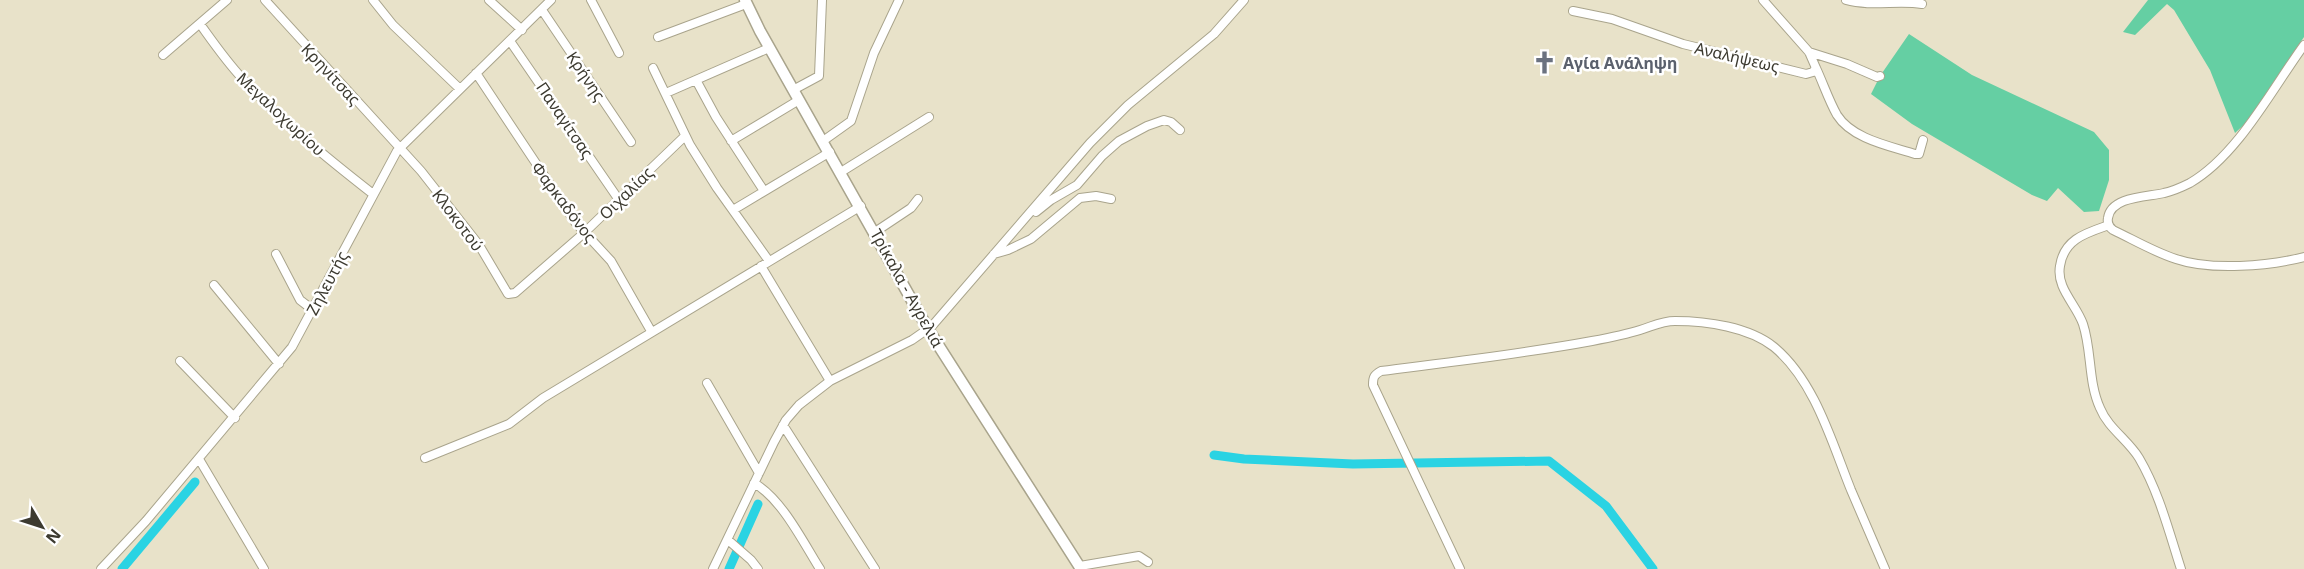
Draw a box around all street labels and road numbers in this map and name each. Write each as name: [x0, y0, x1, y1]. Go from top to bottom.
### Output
street label: Αναλήψεως: [1693, 37, 1782, 77]
street label: Κρηνίτσας: [297, 38, 365, 110]
street label: Κρήνης: [562, 47, 611, 105]
street label: Μεγαλοχωρίου: [232, 67, 330, 161]
street label: Παναγίτσας: [531, 78, 599, 163]
street label: Φαρκαδόνος: [526, 157, 602, 247]
street label: Οιχαλίας: [594, 162, 658, 224]
street label: Κλοκοτού: [427, 184, 489, 256]
street label: Τρίκαλα - Αγρελιά: [865, 225, 949, 351]
street label: Ζηλευτής: [301, 247, 353, 319]

